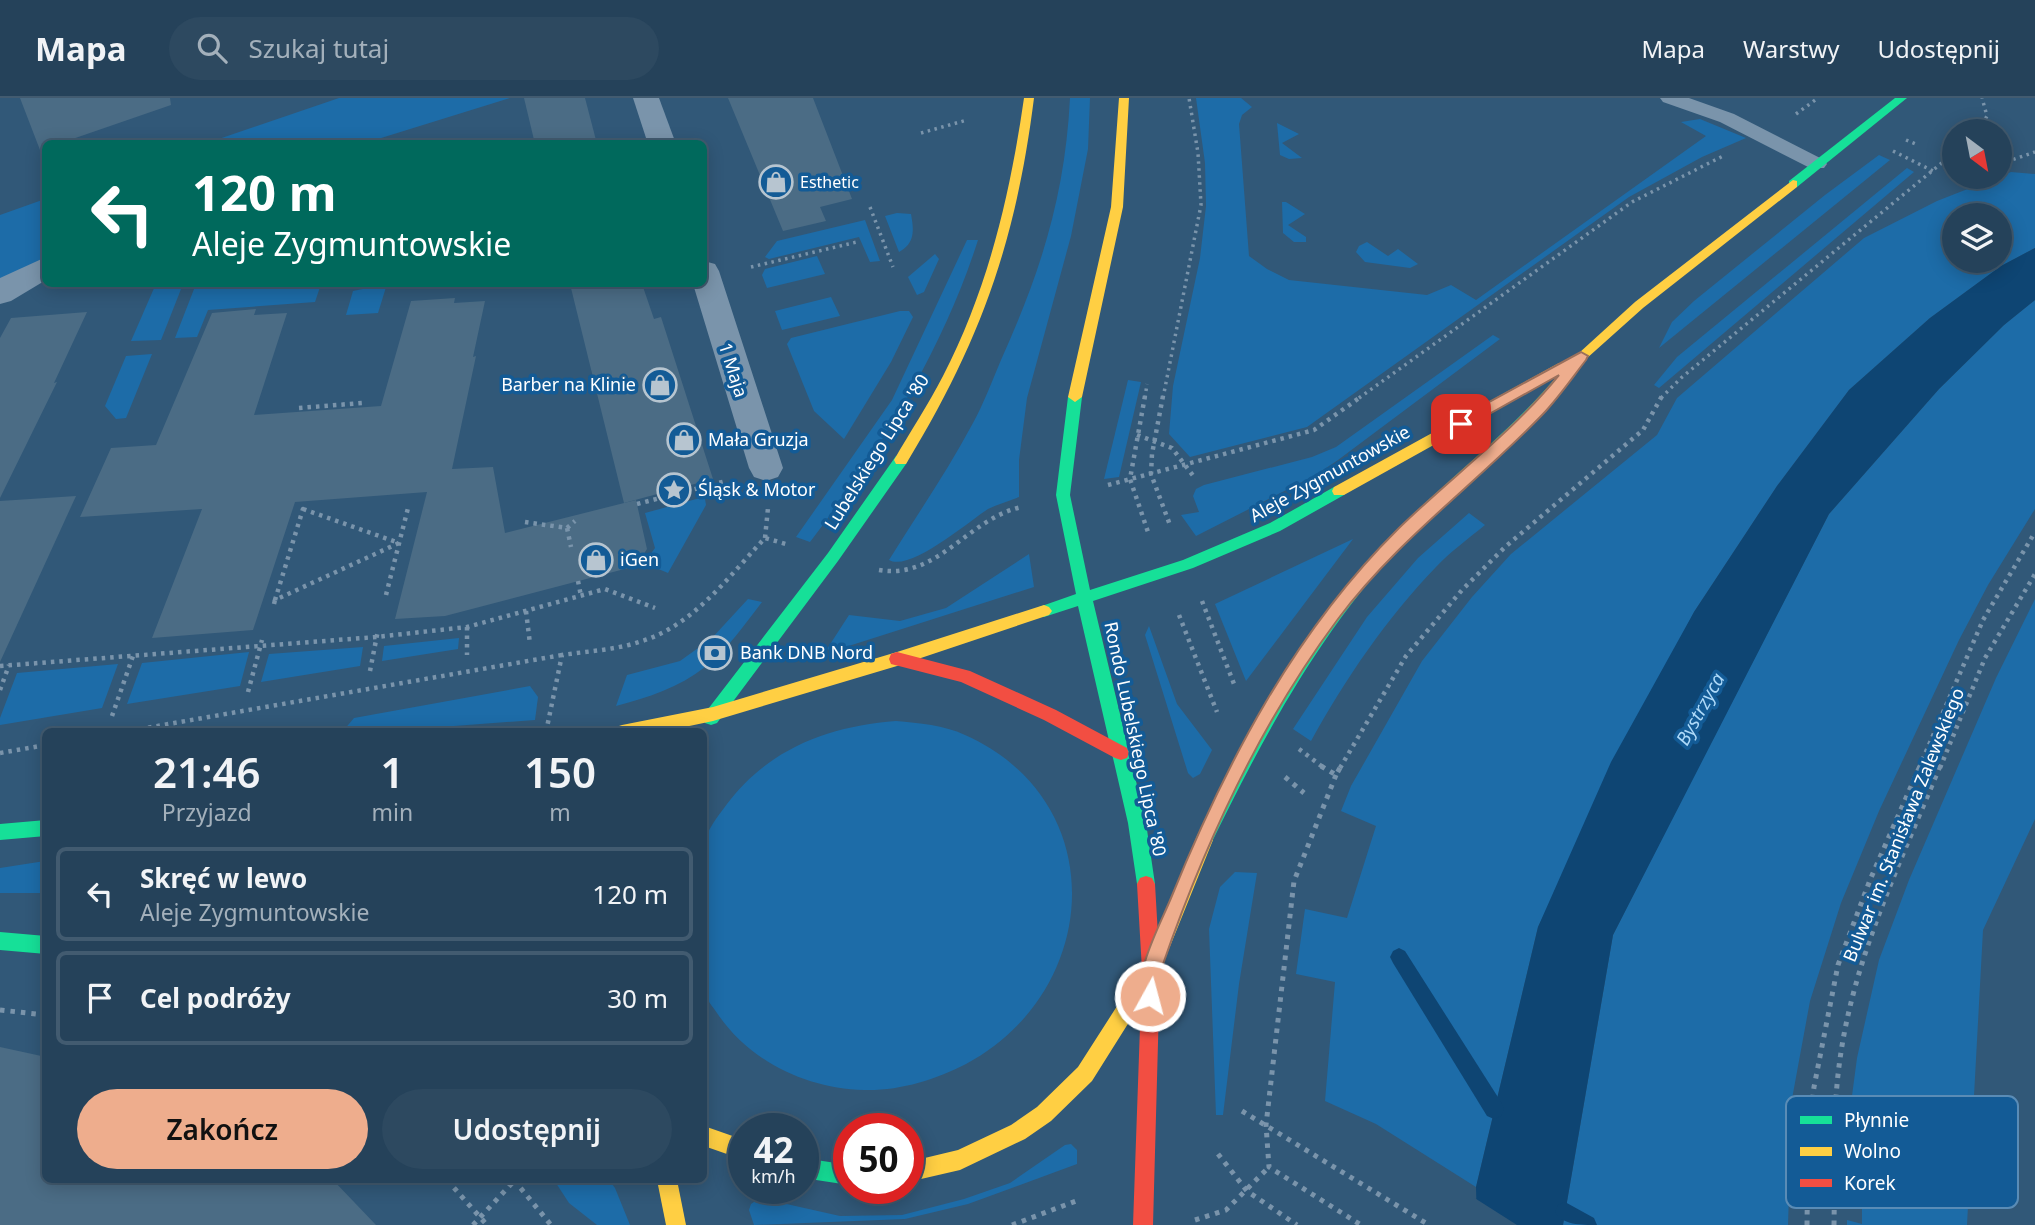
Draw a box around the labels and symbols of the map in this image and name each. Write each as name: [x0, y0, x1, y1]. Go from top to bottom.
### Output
north arrow: [1942, 119, 2012, 189]
shop icon: Esthetic: [757, 163, 795, 201]
place label: Esthetic: [800, 171, 859, 193]
street label: 1 Maja: [714, 339, 754, 400]
shop icon: Barber na Klinie: [641, 366, 679, 404]
street label: Lubelskiego Lipca '80: [818, 369, 934, 534]
place label: Barber na Klinie: [501, 372, 636, 396]
pin: [1431, 394, 1491, 454]
street label: Aleje Zygmuntowskie: [1245, 419, 1414, 527]
shop icon: Mała Gruzja: [665, 421, 703, 459]
place label: Mała Gruzja: [708, 427, 809, 451]
place icon: Śląsk & Motor: [655, 471, 693, 509]
place label: Śląsk & Motor: [698, 477, 816, 501]
shop icon: iGen: [577, 541, 615, 579]
place label: iGen: [620, 547, 659, 571]
street label: Rondo Lubelskiego Lipca '80: [1099, 619, 1173, 858]
bank icon: Bank DNB Nord: [696, 634, 734, 672]
place label: Bank DNB Nord: [740, 640, 873, 664]
water label: Bystrzyca: [1669, 668, 1731, 750]
street label: Bulwar im. Stanisława Zalewskiego: [1837, 684, 1969, 965]
position arrow: [1113, 959, 1187, 1033]
legend: [1786, 1096, 2018, 1208]
text: Płynnie: [1844, 1107, 1909, 1133]
speed limit sign: 50: [833, 1113, 924, 1204]
text: Wolno: [1844, 1138, 1901, 1164]
text: Korek: [1844, 1170, 1896, 1196]

